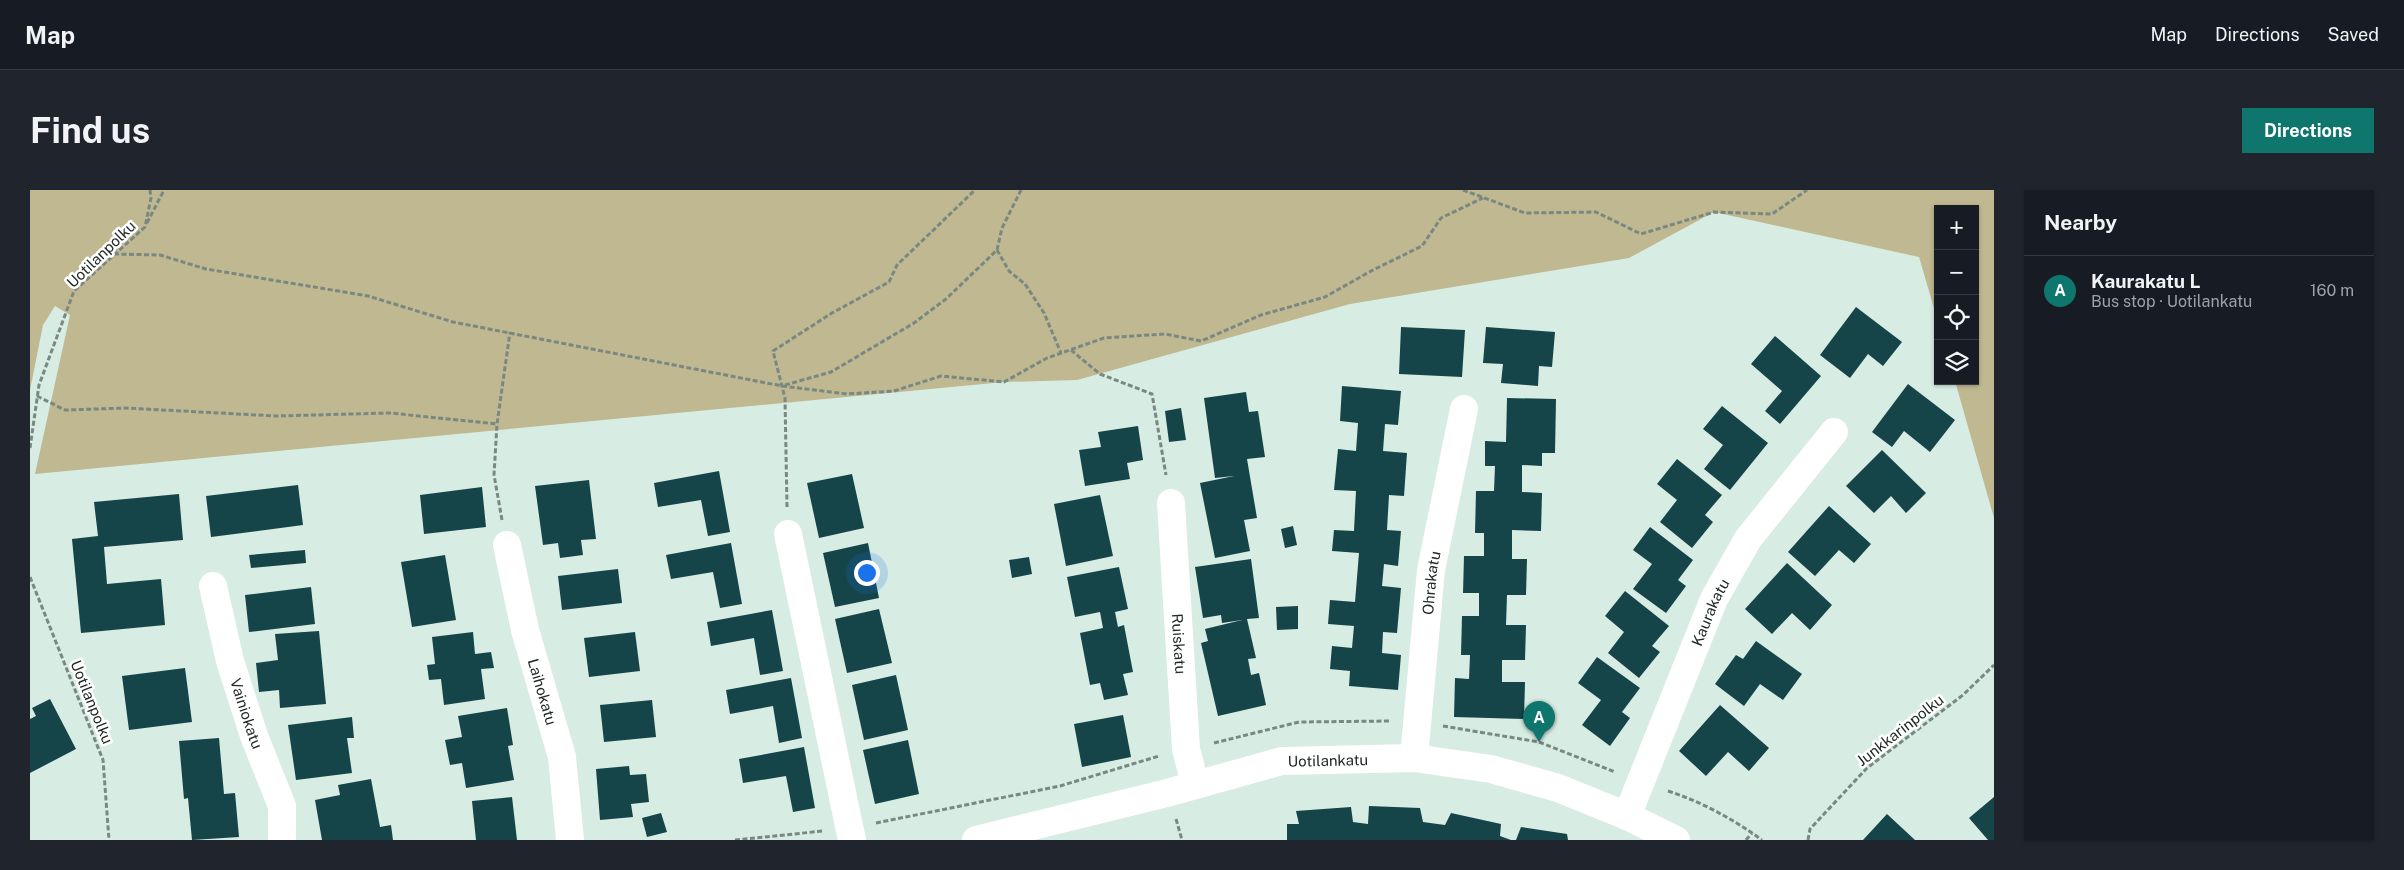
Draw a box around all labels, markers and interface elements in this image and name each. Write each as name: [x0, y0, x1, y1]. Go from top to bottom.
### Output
text: Map: [25, 21, 75, 49]
text: Map: [2150, 24, 2187, 45]
text: Directions: [2215, 24, 2300, 45]
text: Saved: [2328, 24, 2379, 45]
button: Directions: [2242, 108, 2374, 153]
text: Find us: [30, 110, 150, 151]
map controls: [1934, 205, 1979, 385]
button: +: [1934, 205, 1979, 250]
text: Nearby: [2044, 210, 2117, 235]
street label: Uotilanpolku: [63, 217, 139, 291]
button: −: [1934, 250, 1979, 295]
text: Kaurakatu L: [2091, 270, 2200, 292]
text: A: [2054, 281, 2066, 300]
text: 160 m: [2310, 281, 2354, 300]
text: Bus stop · Uotilankatu: [2091, 292, 2252, 311]
button: locate: [1934, 295, 1979, 340]
button: layers: [1934, 340, 1979, 385]
street label: Ohrakatu: [1418, 549, 1443, 615]
your location: [854, 560, 880, 586]
street label: Kaurakatu: [1688, 576, 1732, 648]
street label: Ruiskatu: [1169, 613, 1190, 675]
street label: Laihokatu: [525, 656, 561, 727]
street label: Uotilanpolku: [68, 658, 116, 746]
street label: Vainiokatu: [228, 676, 267, 751]
street label: Junkkarinpolku: [1853, 691, 1947, 769]
pin: A: [1523, 701, 1555, 742]
street label: Uotilankatu: [1288, 751, 1368, 769]

